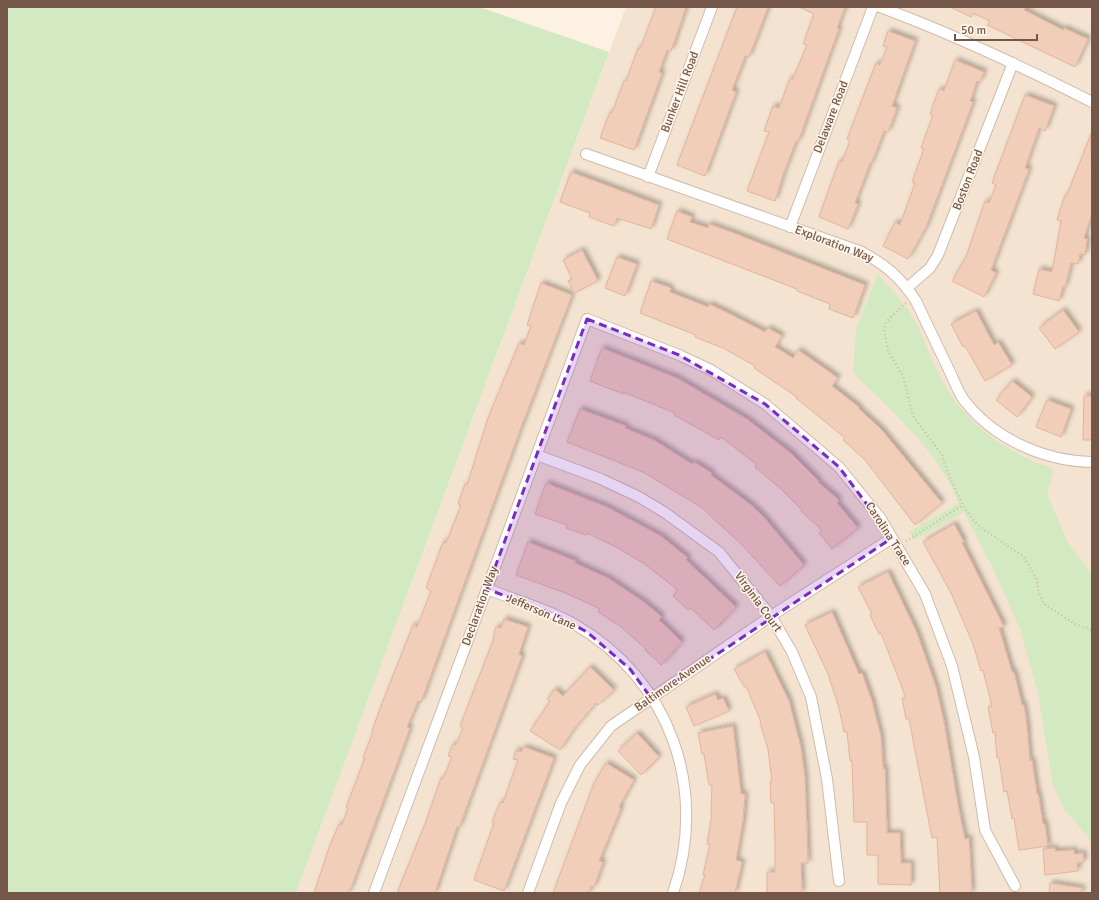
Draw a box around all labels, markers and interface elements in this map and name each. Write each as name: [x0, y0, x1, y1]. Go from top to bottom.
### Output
scale bar: [955, 16, 1037, 42]
text: 50 m: [961, 23, 986, 38]
street label: Bunker Hill Road: [658, 49, 702, 135]
street label: Delaware Road: [810, 79, 852, 155]
street label: Boston Road: [950, 147, 986, 213]
street label: Exploration Way: [793, 222, 876, 266]
street label: Carolina Trace: [862, 499, 914, 569]
street label: Declaration Way: [459, 564, 501, 648]
street label: Virginia Court: [731, 569, 785, 635]
street label: Jefferson Lane: [504, 590, 578, 634]
street label: Baltimore Avenue: [632, 651, 714, 715]

